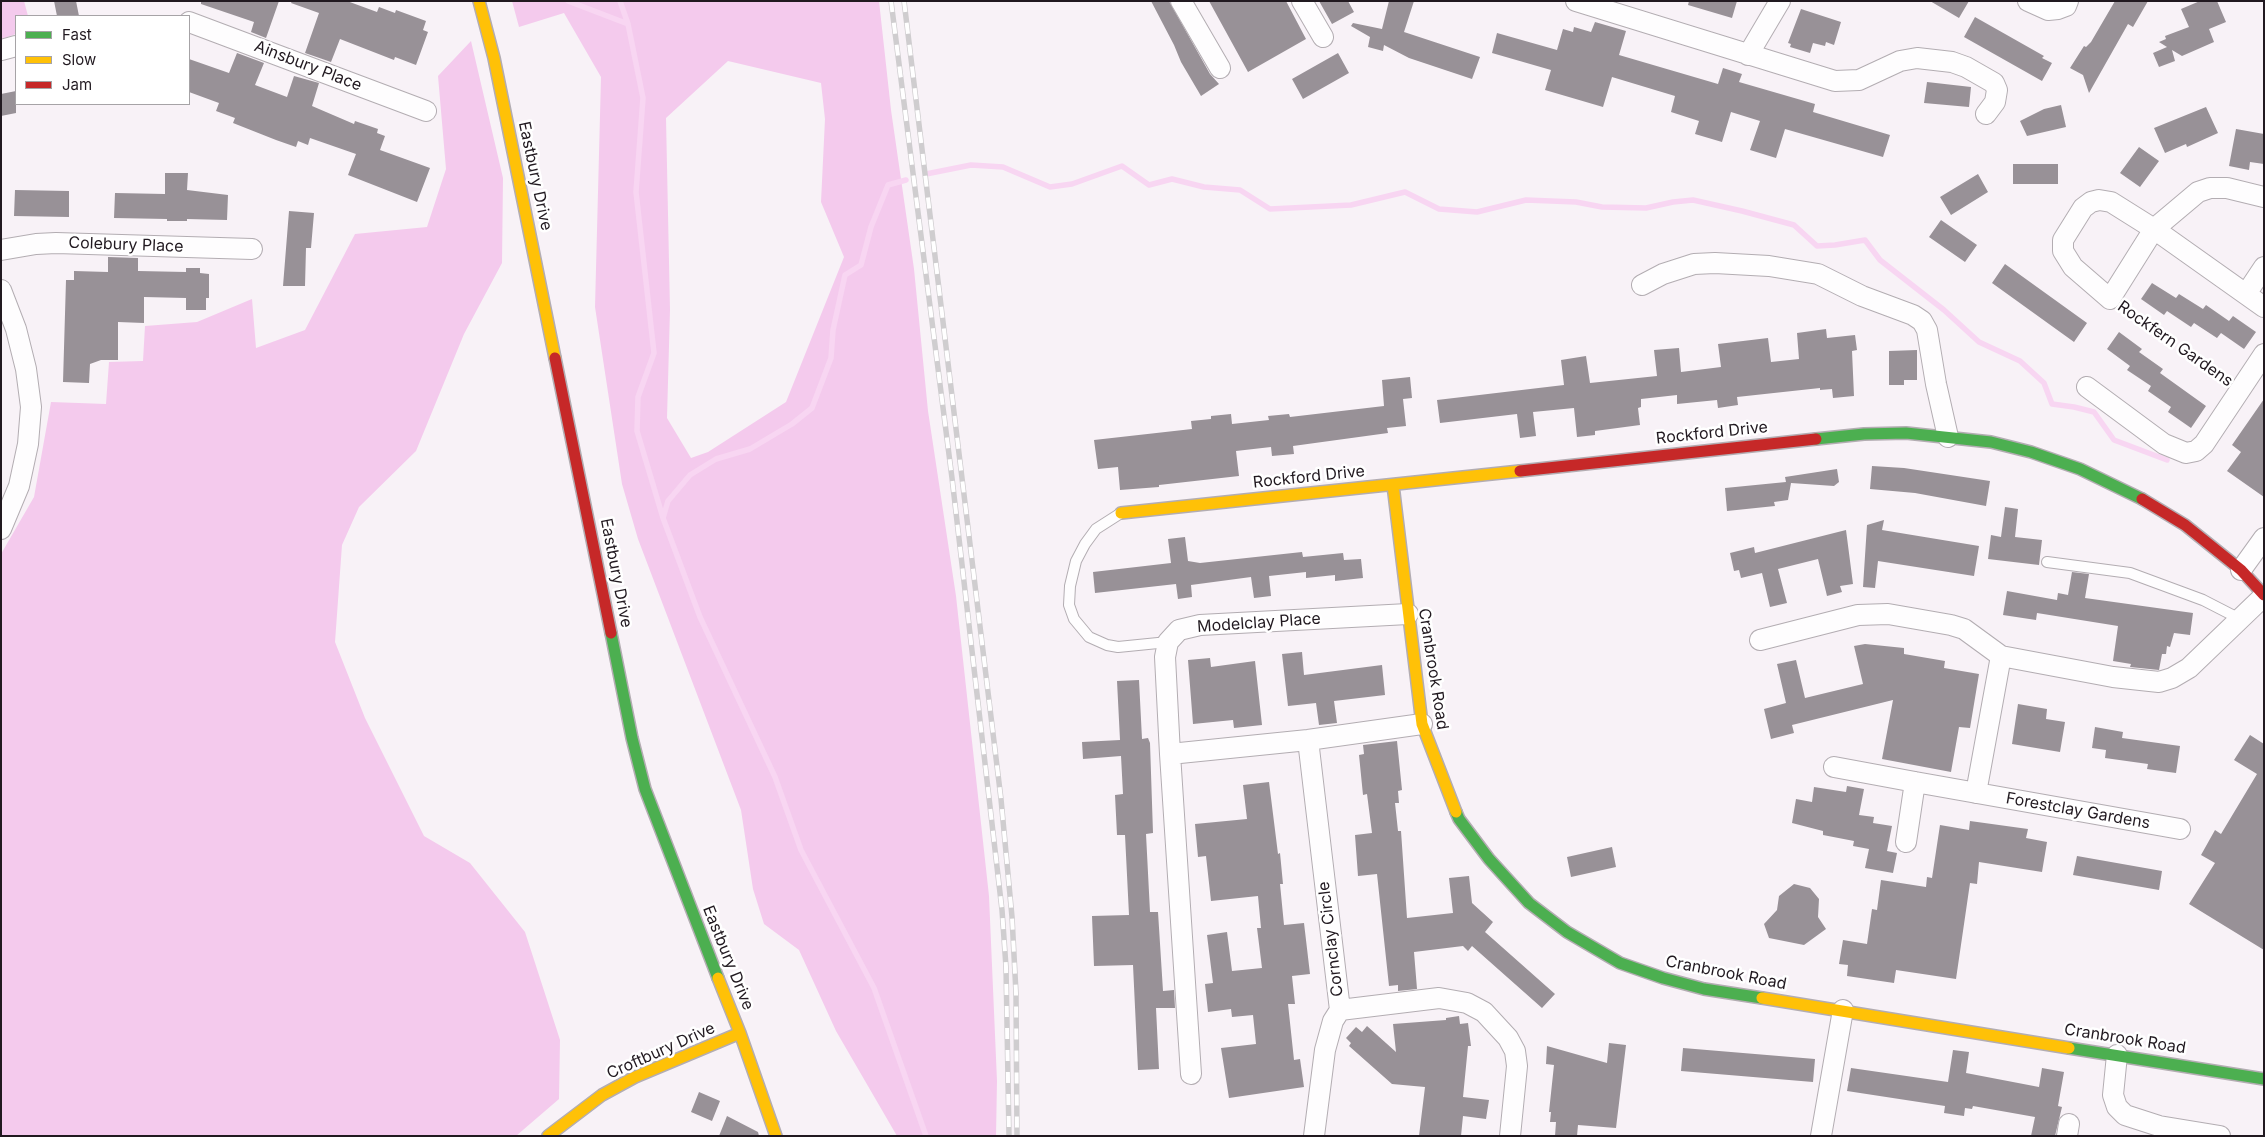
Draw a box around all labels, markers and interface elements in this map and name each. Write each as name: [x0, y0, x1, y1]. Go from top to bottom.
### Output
legend: [15, 15, 190, 105]
text: Fast: [62, 25, 92, 44]
street label: Ainsbury Place: [252, 37, 364, 95]
text: Slow: [62, 50, 96, 69]
text: Jam: [62, 75, 92, 94]
street label: Eastbury Drive: [514, 120, 556, 232]
street label: Colebury Place: [68, 233, 184, 257]
street label: Rockfern Gardens: [2114, 297, 2236, 391]
street label: Rockford Drive: [1655, 418, 1769, 448]
street label: Rockford Drive: [1252, 462, 1366, 492]
street label: Eastbury Drive: [596, 517, 636, 629]
street label: Cranbrook Road: [1414, 607, 1452, 731]
street label: Modelclay Place: [1197, 609, 1321, 637]
street label: Forestclay Gardens: [2004, 789, 2152, 833]
street label: Cornclay Circle: [1314, 880, 1348, 998]
street label: Eastbury Drive: [698, 903, 758, 1013]
street label: Cranbrook Road: [1664, 952, 1788, 994]
street label: Croftbury Drive: [604, 1019, 718, 1083]
street label: Cranbrook Road: [2063, 1020, 2187, 1058]

